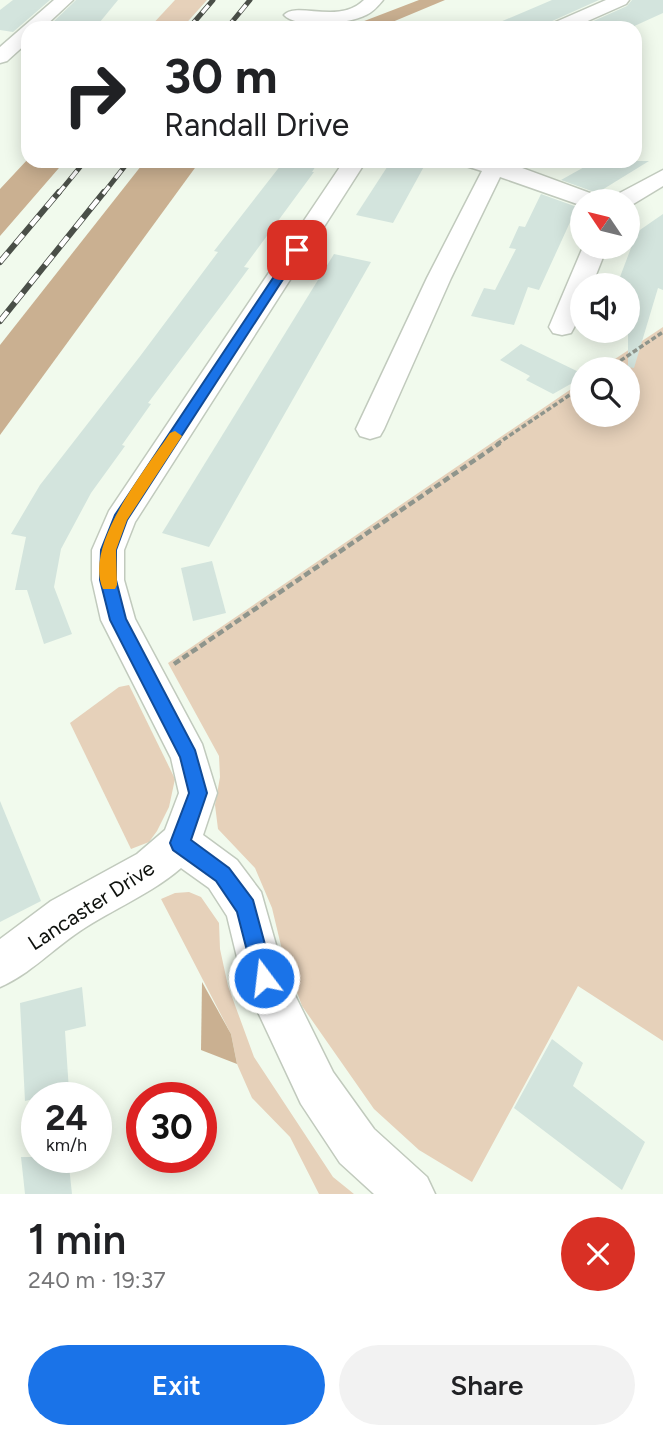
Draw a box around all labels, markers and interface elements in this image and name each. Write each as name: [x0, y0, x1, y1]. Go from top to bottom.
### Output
text: 30 m: [164, 46, 277, 105]
icon: right: [49, 49, 140, 140]
text: Randall Drive: [164, 106, 349, 144]
north arrow: [570, 189, 640, 259]
map controls: [570, 189, 640, 427]
pin: [267, 220, 327, 280]
icon: arrive: [278, 231, 316, 269]
button: sound: [570, 273, 640, 343]
button: search: [570, 357, 640, 427]
street label: Lancaster Drive: [23, 855, 159, 955]
position arrow: [227, 941, 301, 1015]
speed limit sign: 30: [126, 1082, 217, 1173]
text: 24: [45, 1097, 88, 1139]
text: km/h: [46, 1134, 87, 1156]
text: 1 min: [28, 1214, 126, 1265]
button: close: [561, 1217, 635, 1291]
text: 240 m · 19:37: [28, 1266, 166, 1294]
button: Exit: [28, 1345, 325, 1425]
button: Share: [339, 1345, 635, 1425]

